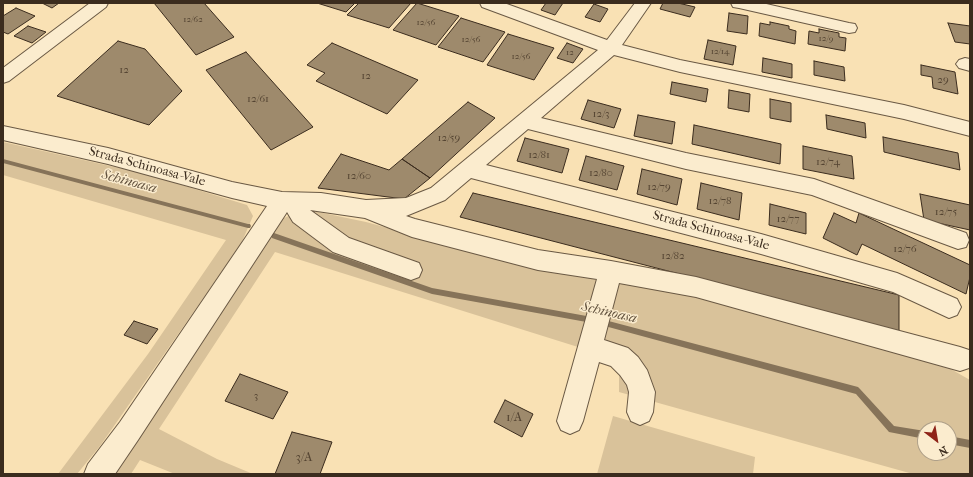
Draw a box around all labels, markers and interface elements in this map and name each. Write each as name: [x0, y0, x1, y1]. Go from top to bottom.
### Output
house number: 12/62: [183, 15, 203, 25]
house number: 12/56: [417, 18, 435, 28]
house number: 12/9: [819, 34, 833, 44]
house number: 12/56: [462, 35, 480, 45]
house number: 12/14: [711, 47, 729, 57]
house number: 12: [566, 48, 574, 58]
house number: 12/56: [512, 52, 530, 62]
house number: 12: [119, 63, 129, 77]
house number: 12: [361, 69, 371, 83]
house number: 29: [937, 73, 949, 87]
house number: 12/61: [247, 92, 269, 106]
house number: 12/3: [593, 107, 609, 121]
house number: 12/59: [438, 131, 460, 145]
street label: Strada Schinoasa-Vale: [87, 144, 207, 190]
house number: 12/81: [528, 148, 550, 162]
house number: 12/74: [816, 155, 840, 169]
house number: 12/80: [589, 166, 613, 180]
water label: Schinoasa: [100, 167, 158, 197]
house number: 12/60: [347, 169, 371, 183]
house number: 12/79: [647, 180, 671, 194]
house number: 12/78: [708, 194, 732, 208]
house number: 12/75: [935, 205, 957, 219]
street label: Strada Schinoasa-Vale: [651, 208, 771, 254]
house number: 12/77: [777, 212, 799, 226]
house number: 12/76: [893, 242, 917, 256]
house number: 12/82: [661, 249, 685, 263]
water label: Schinoasa: [580, 298, 638, 328]
house number: 3: [254, 389, 258, 403]
house number: 1/A: [506, 410, 522, 426]
north arrow: [917, 421, 957, 461]
text: N: [936, 443, 950, 459]
house number: 3/A: [296, 450, 312, 466]

